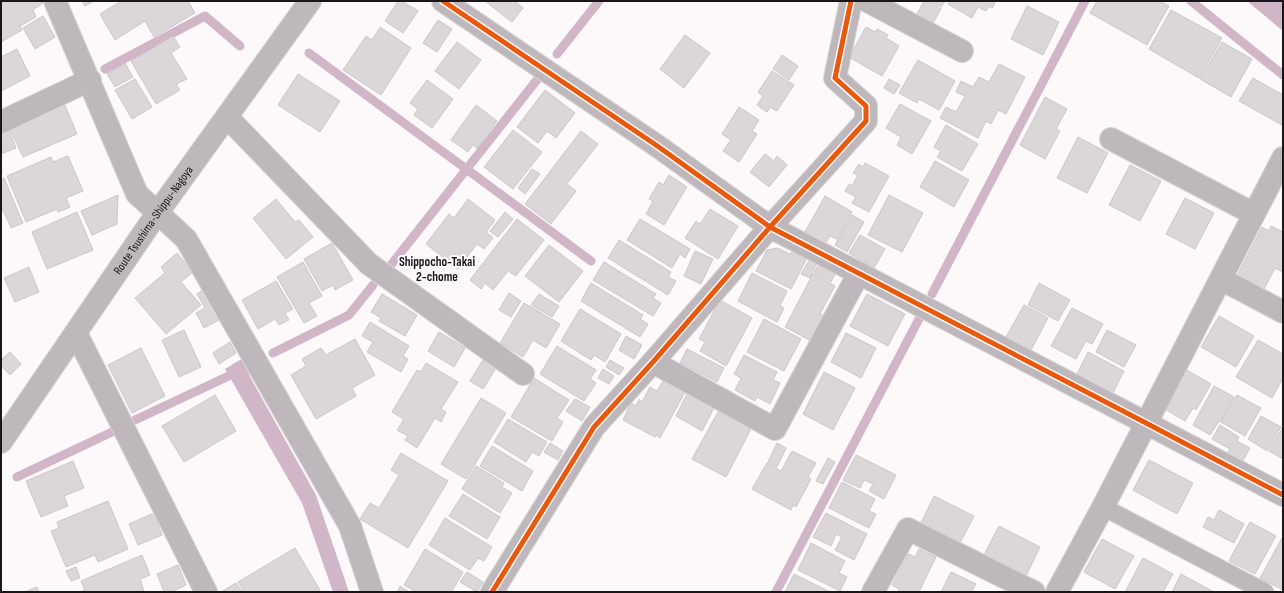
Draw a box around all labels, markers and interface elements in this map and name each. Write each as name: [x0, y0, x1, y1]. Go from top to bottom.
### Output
street label: Route Tsushima-Shippu-Nagoya: [110, 163, 196, 277]
district label: Shippocho-Takai 2-chome: [399, 254, 475, 285]

